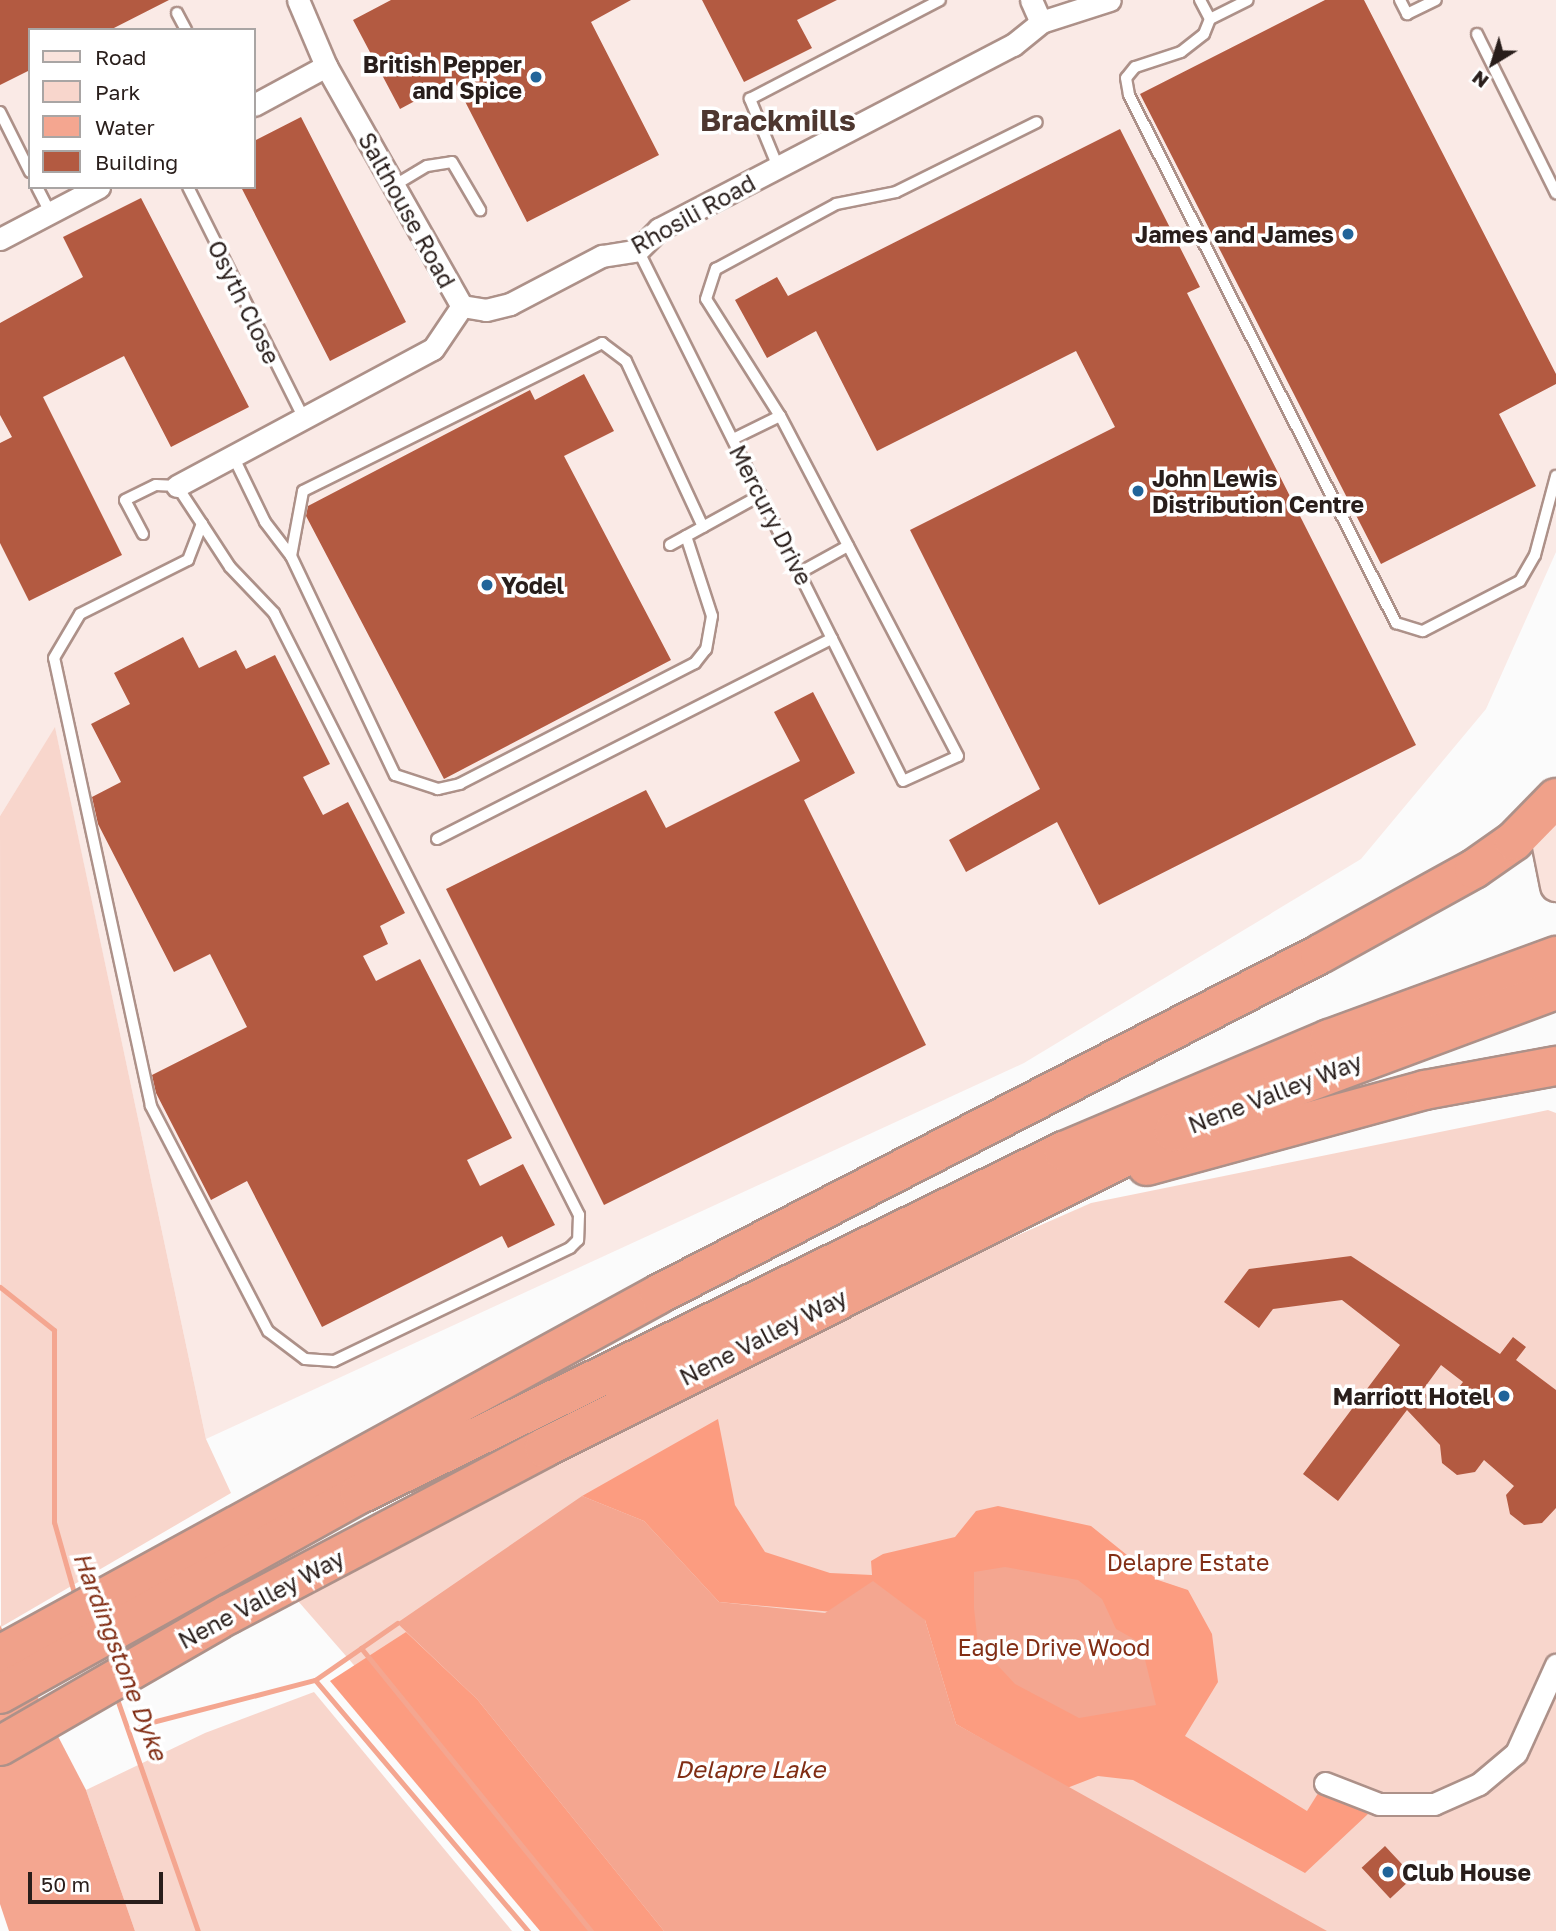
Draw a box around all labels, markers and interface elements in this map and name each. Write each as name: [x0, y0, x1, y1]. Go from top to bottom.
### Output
legend: [28, 28, 256, 189]
north arrow: [1458, 28, 1528, 98]
text: Road: [95, 44, 146, 70]
place label: British Pepper and Spice: [363, 50, 522, 104]
text: N: [1467, 66, 1493, 93]
marker: British Pepper and Spice: [528, 69, 544, 85]
text: Park: [95, 79, 140, 105]
district label: Brackmills: [700, 102, 856, 138]
text: Water: [95, 114, 155, 140]
street label: Salthouse Road: [353, 128, 461, 292]
text: Building: [95, 149, 178, 175]
street label: Rhosili Road: [626, 169, 760, 259]
place label: James and James: [1135, 220, 1334, 248]
marker: James and James: [1340, 226, 1356, 242]
street label: Osyth Close: [202, 236, 286, 368]
street label: Mercury Drive: [724, 440, 818, 590]
place label: John Lewis Distribution Centre: [1152, 464, 1364, 518]
marker: John Lewis Distribution Centre: [1130, 483, 1146, 499]
place label: Yodel: [501, 571, 564, 599]
marker: Yodel: [479, 577, 495, 593]
street label: Nene Valley Way: [1184, 1047, 1366, 1139]
street label: Nene Valley Way: [675, 1283, 851, 1391]
place label: Marriott Hotel: [1333, 1382, 1490, 1410]
marker: Marriott Hotel: [1496, 1388, 1512, 1404]
street label: Nene Valley Way: [173, 1544, 349, 1654]
water label: Hardingstone Dyke: [68, 1548, 174, 1764]
park label: Delapre Estate: [1107, 1548, 1269, 1576]
park label: Eagle Drive Wood: [958, 1633, 1150, 1661]
water label: Delapre Lake: [675, 1755, 825, 1783]
scale bar: [32, 1857, 166, 1901]
place label: Club House: [1402, 1858, 1531, 1886]
marker: Club House: [1380, 1864, 1396, 1880]
text: 50 m: [41, 1871, 90, 1897]

